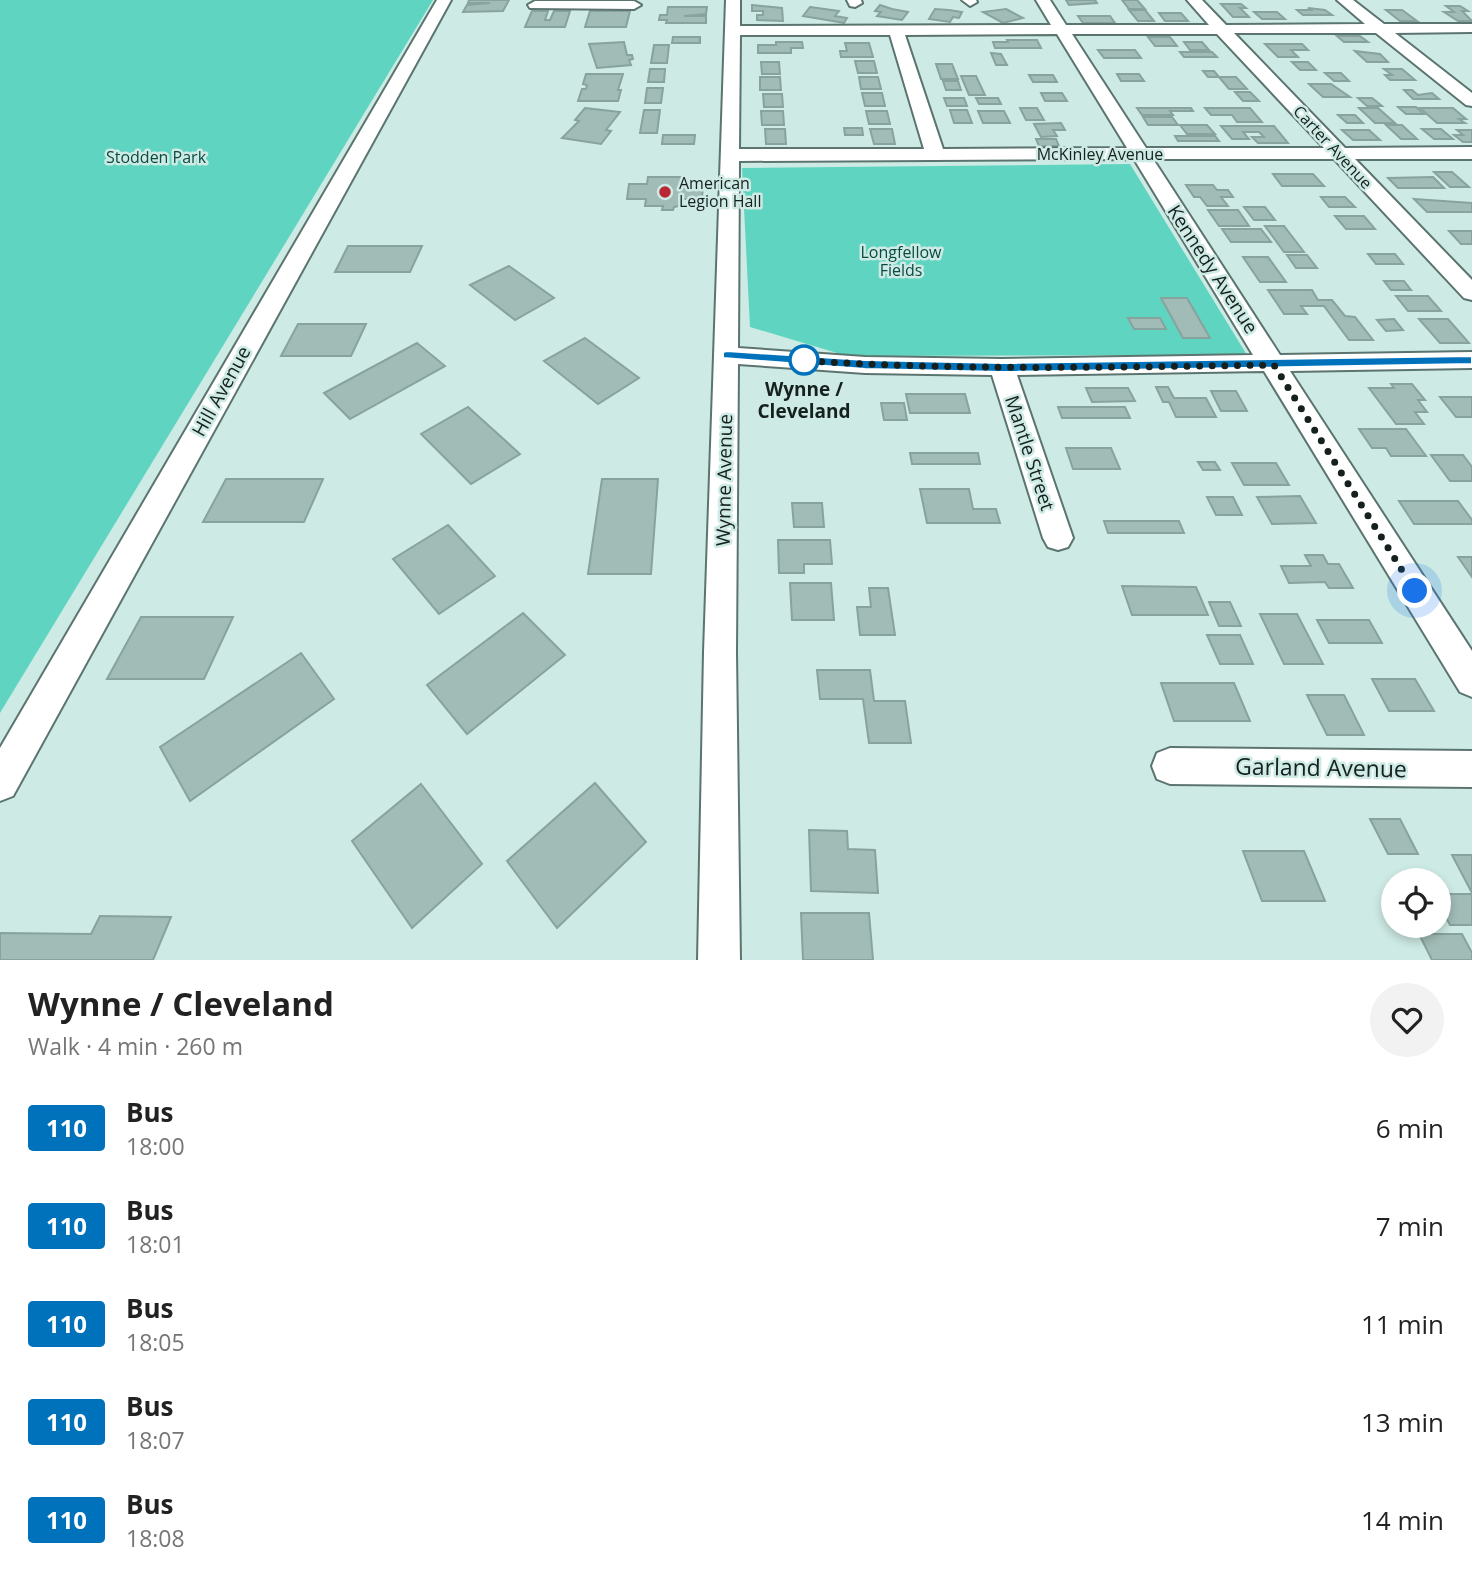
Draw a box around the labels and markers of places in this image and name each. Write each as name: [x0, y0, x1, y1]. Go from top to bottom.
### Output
place label: American Legion Hall: [679, 172, 761, 212]
marker: American Legion Hall: [657, 184, 673, 200]
marker: Wynne / Cleveland: [789, 345, 819, 375]
place label: Wynne / Cleveland: [758, 376, 850, 424]

